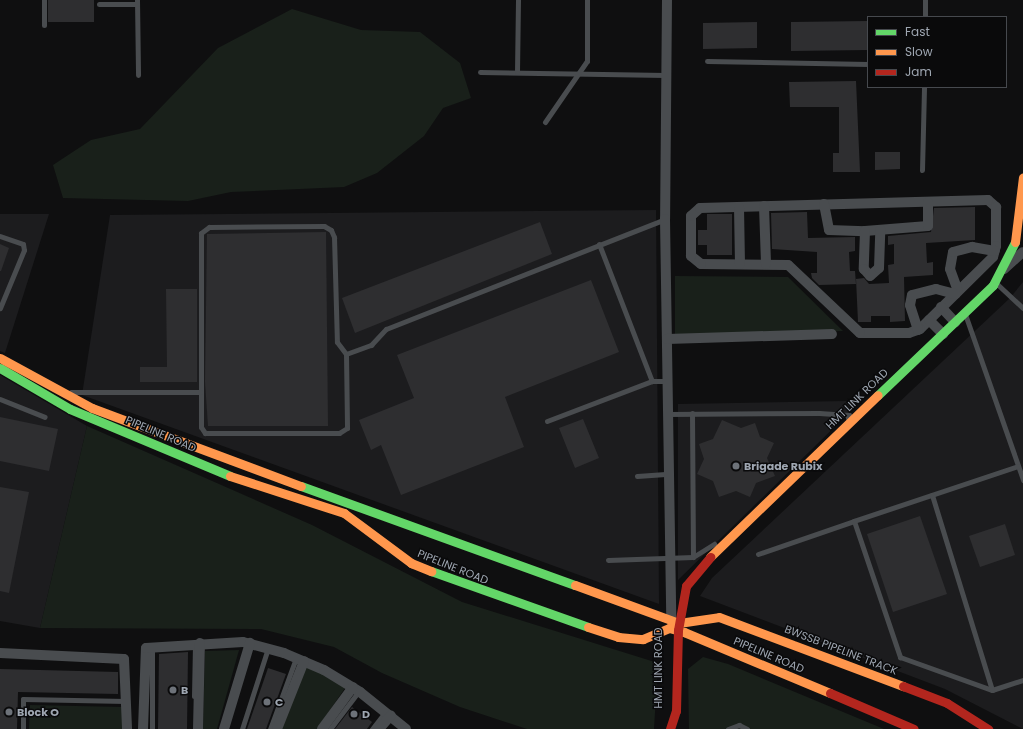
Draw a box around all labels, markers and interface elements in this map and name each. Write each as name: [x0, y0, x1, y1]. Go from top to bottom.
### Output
legend: [867, 16, 1007, 88]
text: Fast: [905, 23, 930, 40]
text: Slow: [905, 43, 933, 60]
text: Jam: [905, 63, 932, 80]
street label: HMT LINK ROAD: [823, 366, 891, 432]
street label: PIPELINE ROAD: [124, 413, 198, 455]
place label: Brigade Rubix: [744, 459, 822, 473]
marker: Brigade Rubix: [731, 461, 741, 471]
street label: PIPELINE ROAD: [416, 547, 490, 587]
street label: BWSSB PIPELINE TRACK: [783, 622, 899, 678]
street label: HMT LINK ROAD: [651, 627, 665, 709]
street label: PIPELINE ROAD: [732, 634, 806, 676]
place label: B: [181, 683, 188, 697]
marker: B: [168, 685, 178, 695]
place label: C: [275, 695, 283, 709]
marker: C: [262, 697, 272, 707]
place label: Block O: [17, 705, 59, 719]
marker: Block O: [4, 707, 14, 717]
place label: D: [362, 707, 370, 721]
marker: D: [349, 709, 359, 719]

